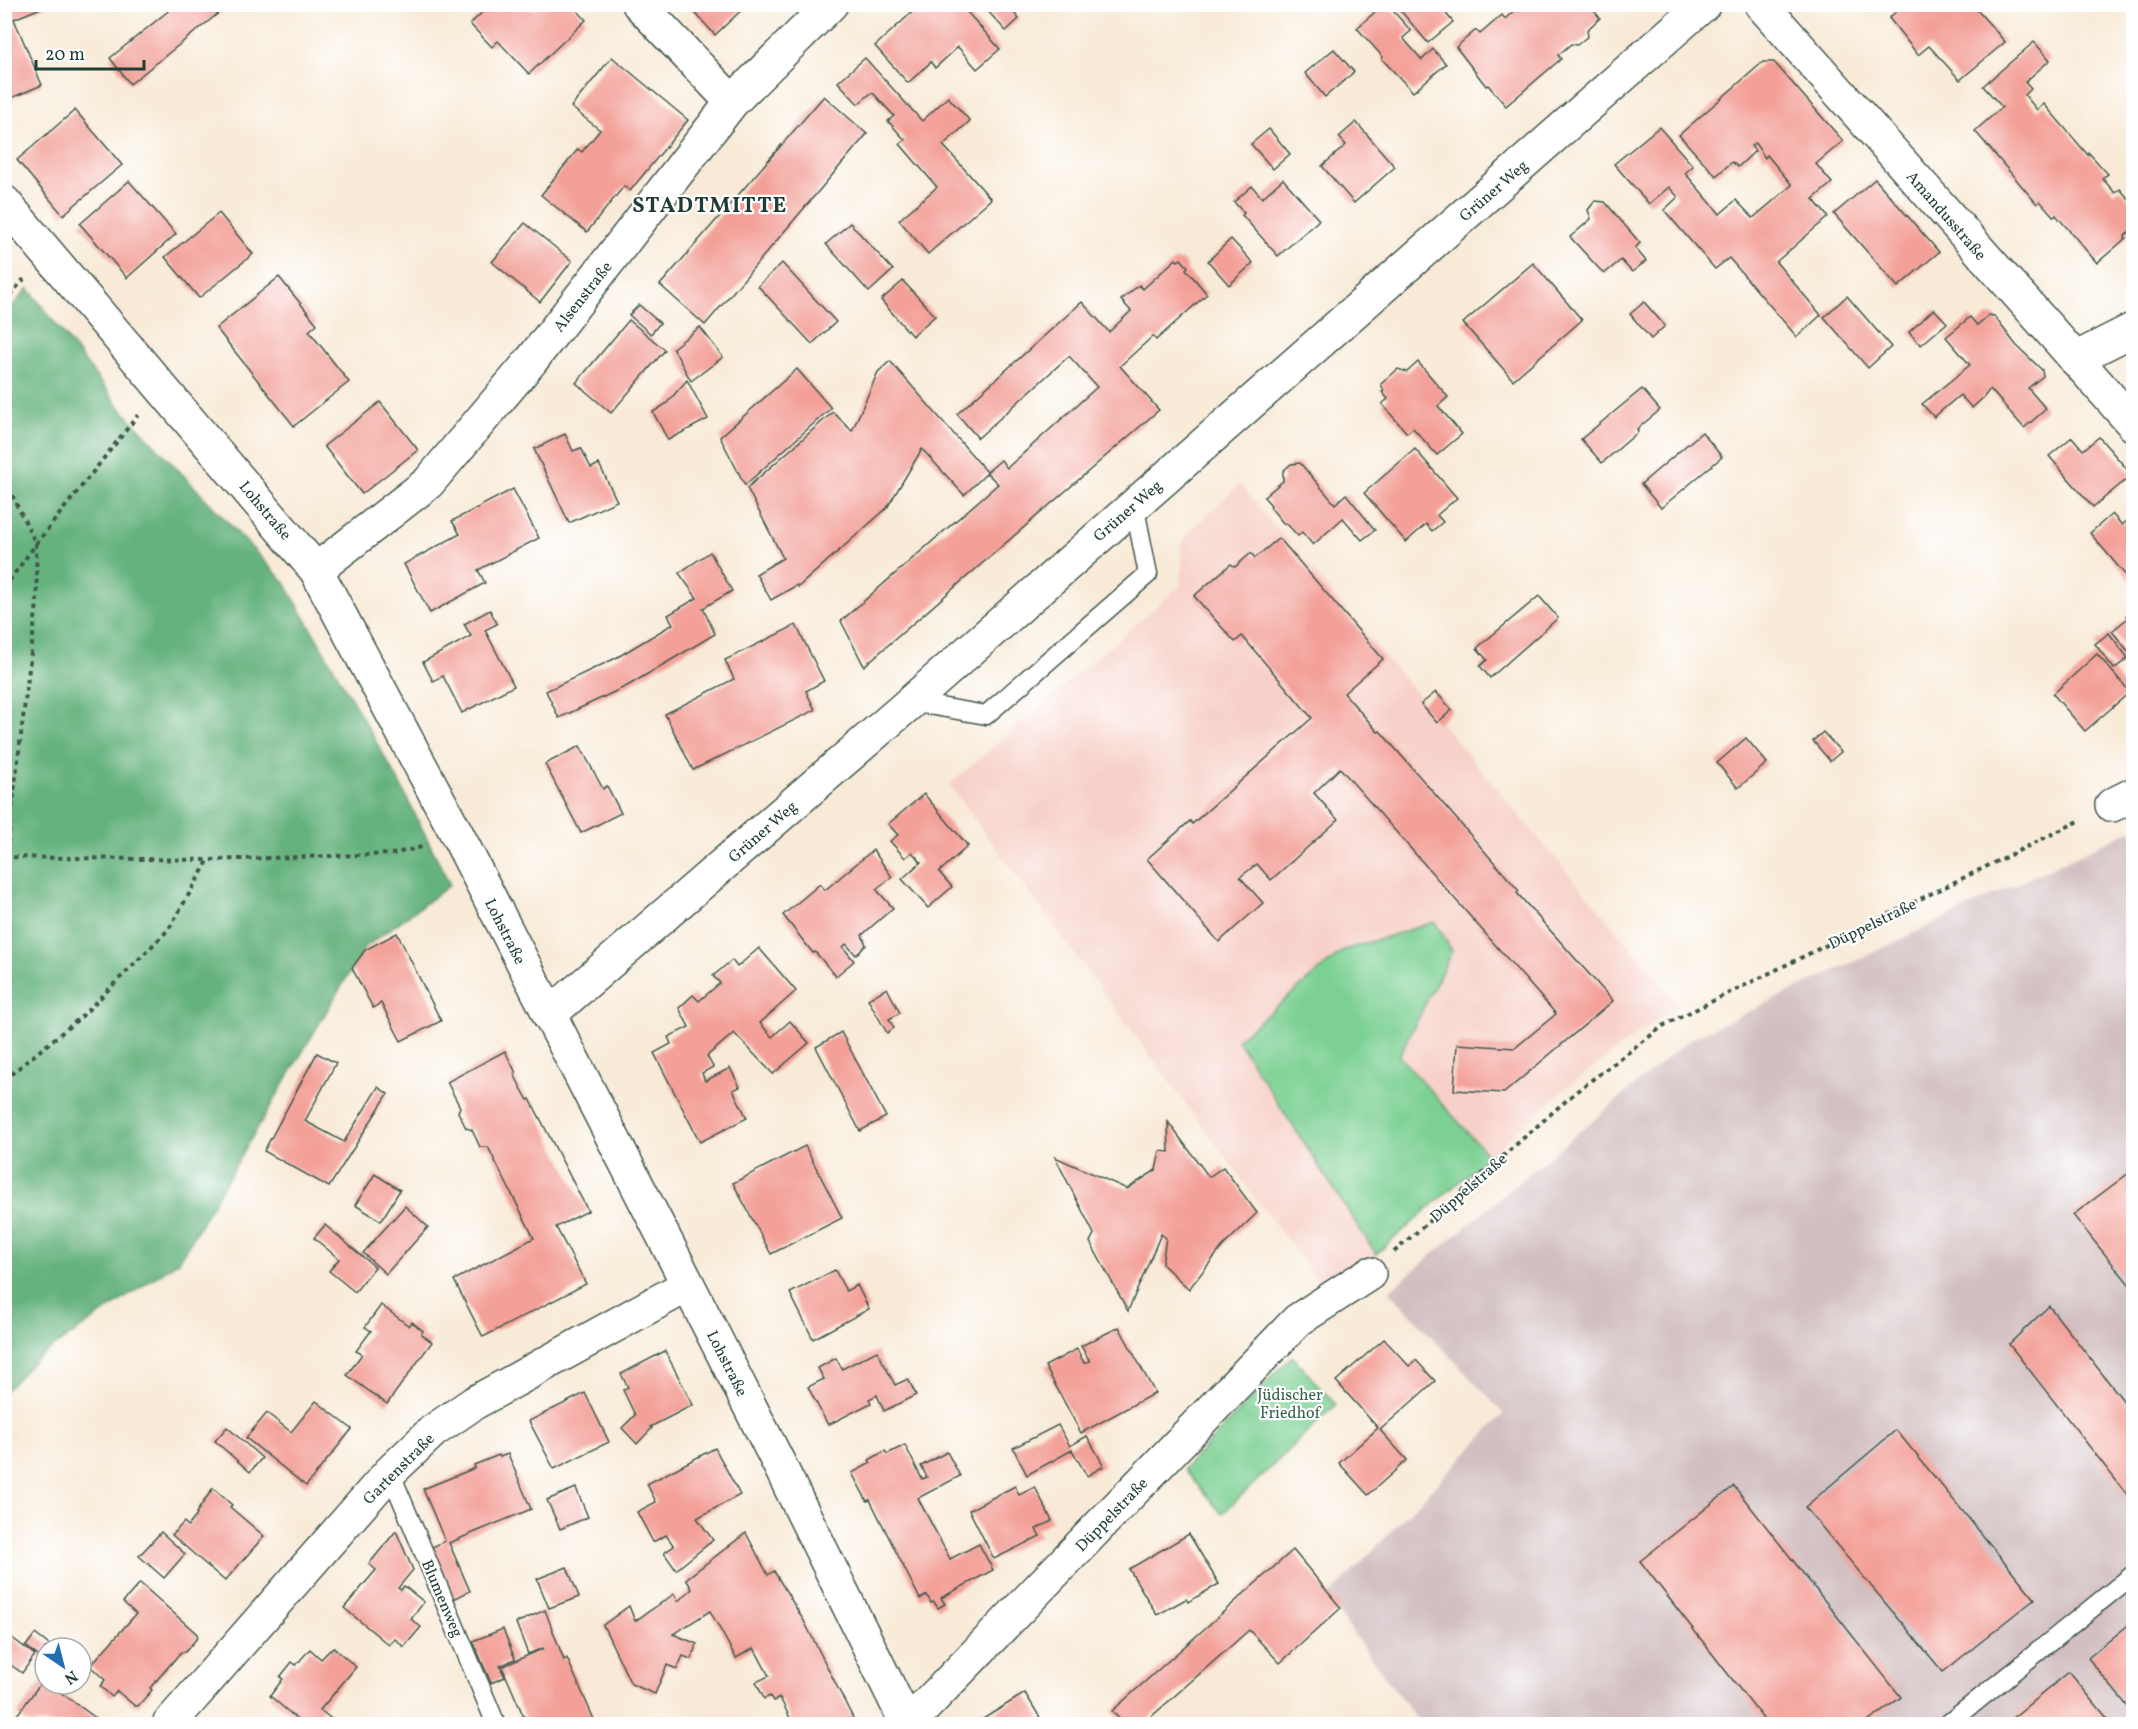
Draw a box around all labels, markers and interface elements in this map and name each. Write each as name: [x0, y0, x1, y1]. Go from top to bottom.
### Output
scale bar: [36, 33, 144, 71]
text: 20 m: [45, 43, 85, 68]
street label: Grüner Weg: [1455, 155, 1533, 228]
street label: Amandusstraße: [1900, 167, 1991, 266]
district label: STADTMITTE: [632, 191, 788, 222]
street label: Alsenstraße: [549, 257, 618, 337]
street label: Grüner Weg: [1089, 475, 1167, 548]
street label: Lohstraße: [233, 477, 296, 546]
street label: Grüner Weg: [724, 796, 802, 869]
street label: Düppelstraße: [1825, 894, 1921, 956]
street label: Lohstraße: [478, 895, 530, 969]
street label: Düppelstraße: [1426, 1149, 1513, 1228]
street label: Lohstraße: [700, 1327, 752, 1401]
park label: Jüdischer Friedhof: [1257, 1385, 1323, 1425]
street label: Gartenstraße: [359, 1429, 440, 1510]
street label: Düppelstraße: [1071, 1473, 1154, 1557]
street label: Blumenweg: [415, 1557, 467, 1641]
north arrow: [33, 1636, 93, 1696]
text: N: [59, 1664, 82, 1689]

